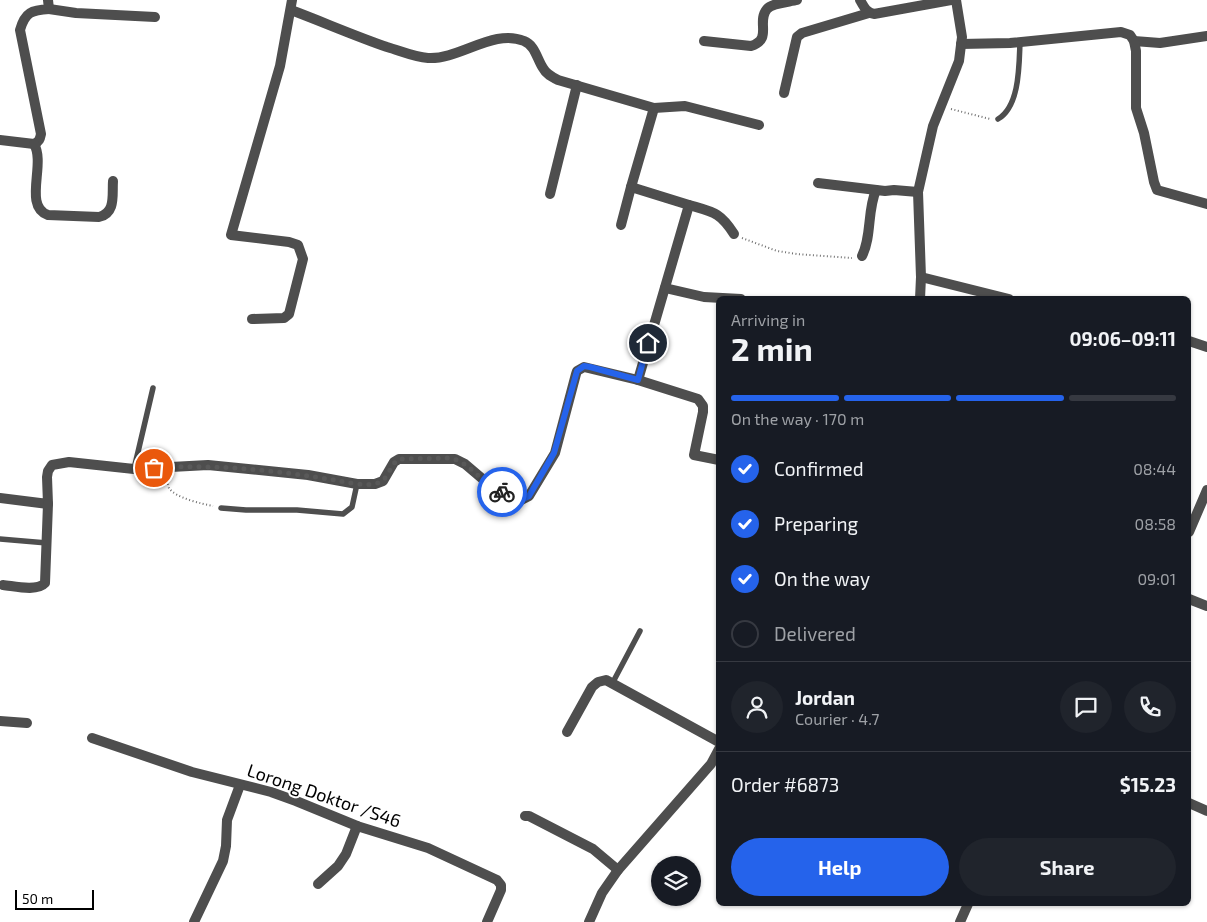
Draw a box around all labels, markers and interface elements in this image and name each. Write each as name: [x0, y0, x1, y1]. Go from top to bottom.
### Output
text: Arriving in: [731, 310, 805, 329]
pin: [627, 322, 669, 364]
text: 09:06–09:11: [1070, 327, 1176, 350]
icon: home: [634, 329, 662, 357]
text: 2 min: [731, 329, 813, 367]
text: On the way · 170 m: [731, 409, 864, 428]
pin: [133, 447, 175, 489]
icon: bag: [140, 454, 168, 482]
icon: check: [731, 455, 759, 483]
text: Confirmed: [774, 457, 864, 480]
text: 08:44: [1133, 459, 1176, 478]
courier: [477, 467, 527, 517]
icon: bike: [488, 478, 516, 506]
icon: check: [731, 510, 759, 538]
text: Preparing: [774, 512, 858, 535]
text: 08:58: [1135, 514, 1176, 533]
icon: check: [731, 565, 759, 593]
text: On the way: [774, 567, 870, 590]
text: 09:01: [1137, 569, 1176, 588]
text: Delivered: [774, 622, 856, 645]
button: person: [731, 681, 783, 733]
button: chat: [1060, 681, 1112, 733]
button: phone: [1124, 681, 1176, 733]
text: Jordan: [795, 686, 855, 709]
text: Courier · 4.7: [795, 709, 879, 728]
street label: Lorong Doktor /S46: [245, 758, 404, 832]
text: Order #6873: [731, 773, 839, 796]
text: $15.23: [1120, 773, 1176, 796]
button: Help: [731, 838, 949, 896]
button: Share: [959, 838, 1176, 896]
map controls: [651, 856, 701, 906]
button: layers: [651, 856, 701, 906]
scale bar: [15, 887, 94, 910]
text: 50 m: [22, 890, 53, 907]

